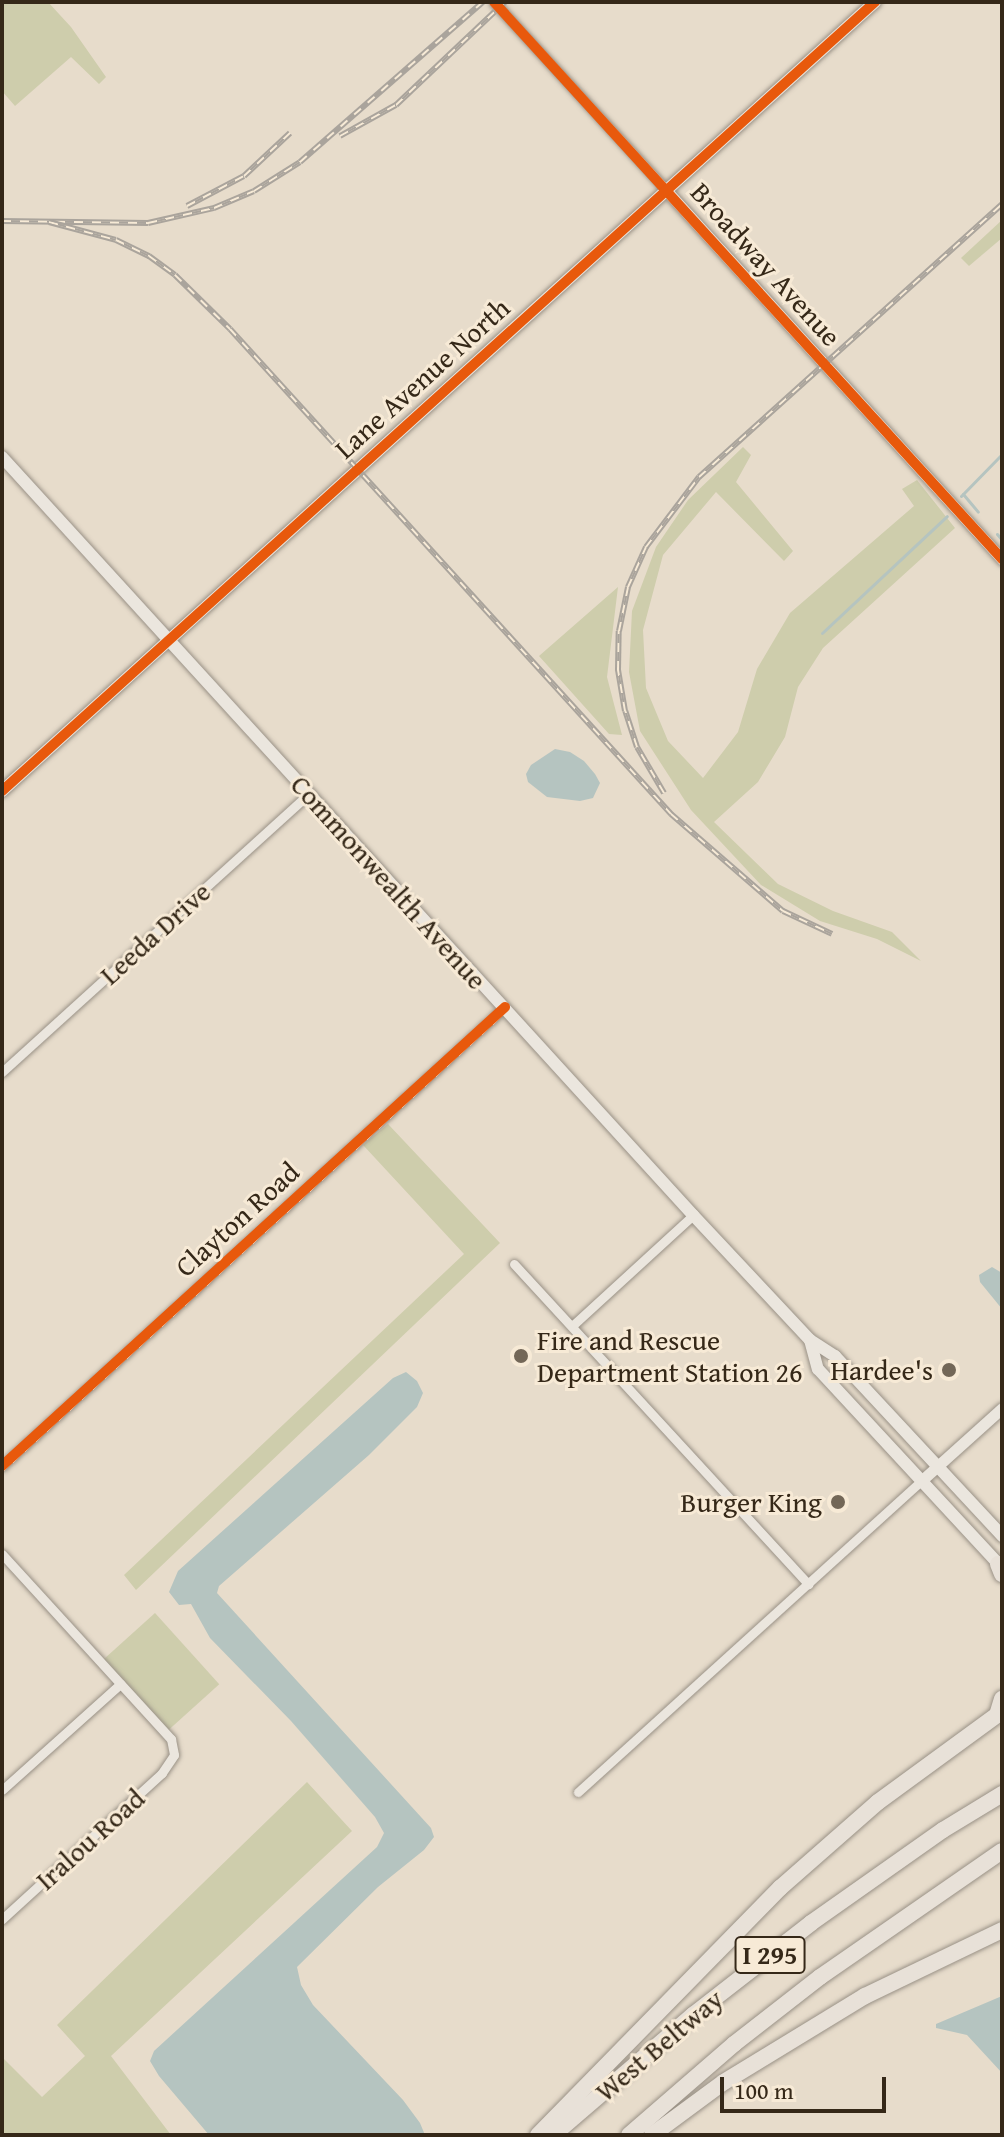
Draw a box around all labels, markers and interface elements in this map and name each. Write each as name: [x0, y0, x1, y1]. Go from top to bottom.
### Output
street label: Broadway Avenue: [684, 175, 848, 353]
street label: Lane Avenue North: [328, 291, 516, 465]
street label: Commonwealth Avenue: [284, 768, 494, 996]
street label: Leeda Drive: [93, 875, 217, 991]
street label: Clayton Road: [168, 1155, 306, 1283]
place label: Fire and Rescue Department Station 26: [537, 1323, 802, 1389]
marker: Fire and Rescue Department Station 26: [512, 1347, 530, 1365]
place label: Hardee's: [830, 1353, 933, 1387]
marker: Hardee's: [940, 1361, 958, 1379]
place label: Burger King: [681, 1485, 822, 1519]
marker: Burger King: [829, 1493, 847, 1511]
street label: Iralou Road: [29, 1781, 151, 1897]
road number: I 295: [734, 1933, 806, 1977]
street label: West Beltway: [588, 1982, 730, 2108]
scale bar: [724, 2061, 890, 2111]
text: 100 m: [734, 2073, 794, 2108]

